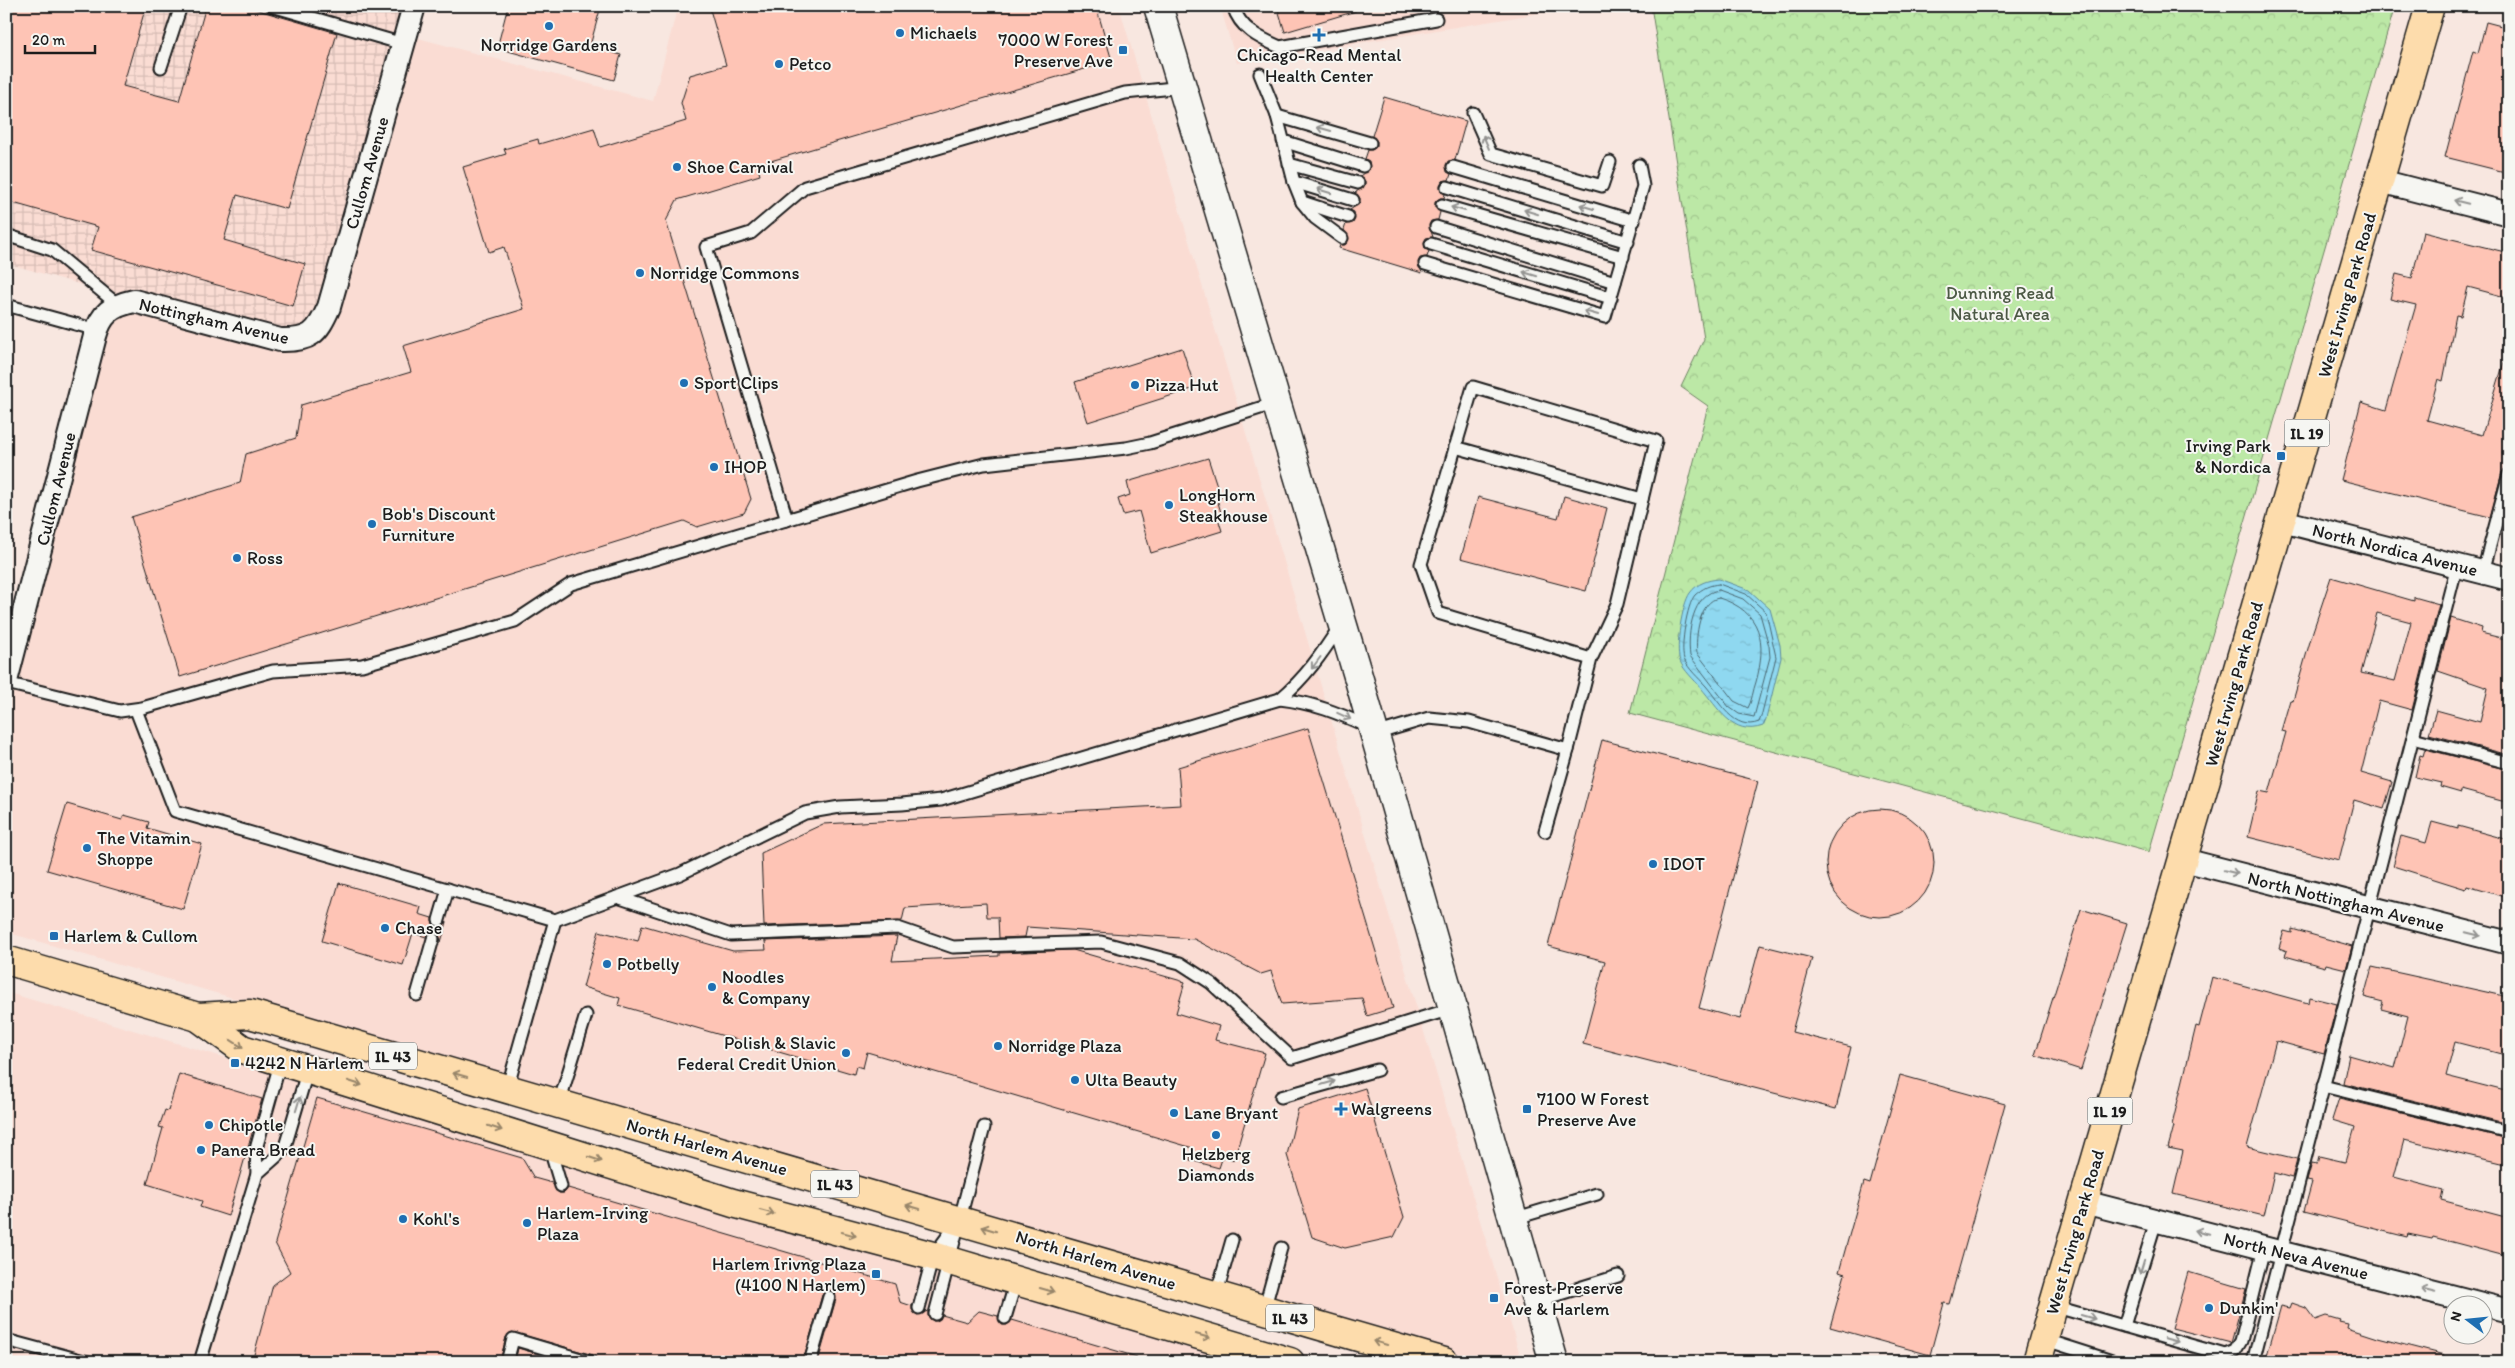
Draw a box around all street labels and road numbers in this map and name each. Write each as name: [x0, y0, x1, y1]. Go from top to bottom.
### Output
street label: Cullom Avenue: [340, 114, 394, 232]
street label: West Irving Park Road: [2313, 210, 2381, 380]
street label: Nottingham Avenue: [137, 293, 291, 349]
road number: IL 19: [2284, 419, 2330, 446]
street label: Cullom Avenue: [31, 430, 81, 548]
street label: North Nordica Avenue: [2310, 519, 2480, 581]
street label: West Irving Park Road: [2200, 599, 2268, 769]
street label: North Nottingham Avenue: [2245, 867, 2447, 937]
road number: IL 43: [369, 1042, 417, 1070]
road number: IL 19: [2088, 1098, 2132, 1124]
street label: North Harlem Avenue: [624, 1113, 790, 1181]
street label: West Irving Park Road: [2041, 1147, 2109, 1317]
road number: IL 43: [811, 1170, 859, 1198]
street label: North Harlem Avenue: [1013, 1225, 1179, 1295]
street label: North Neva Avenue: [2221, 1227, 2371, 1285]
road number: IL 43: [1266, 1305, 1314, 1332]

